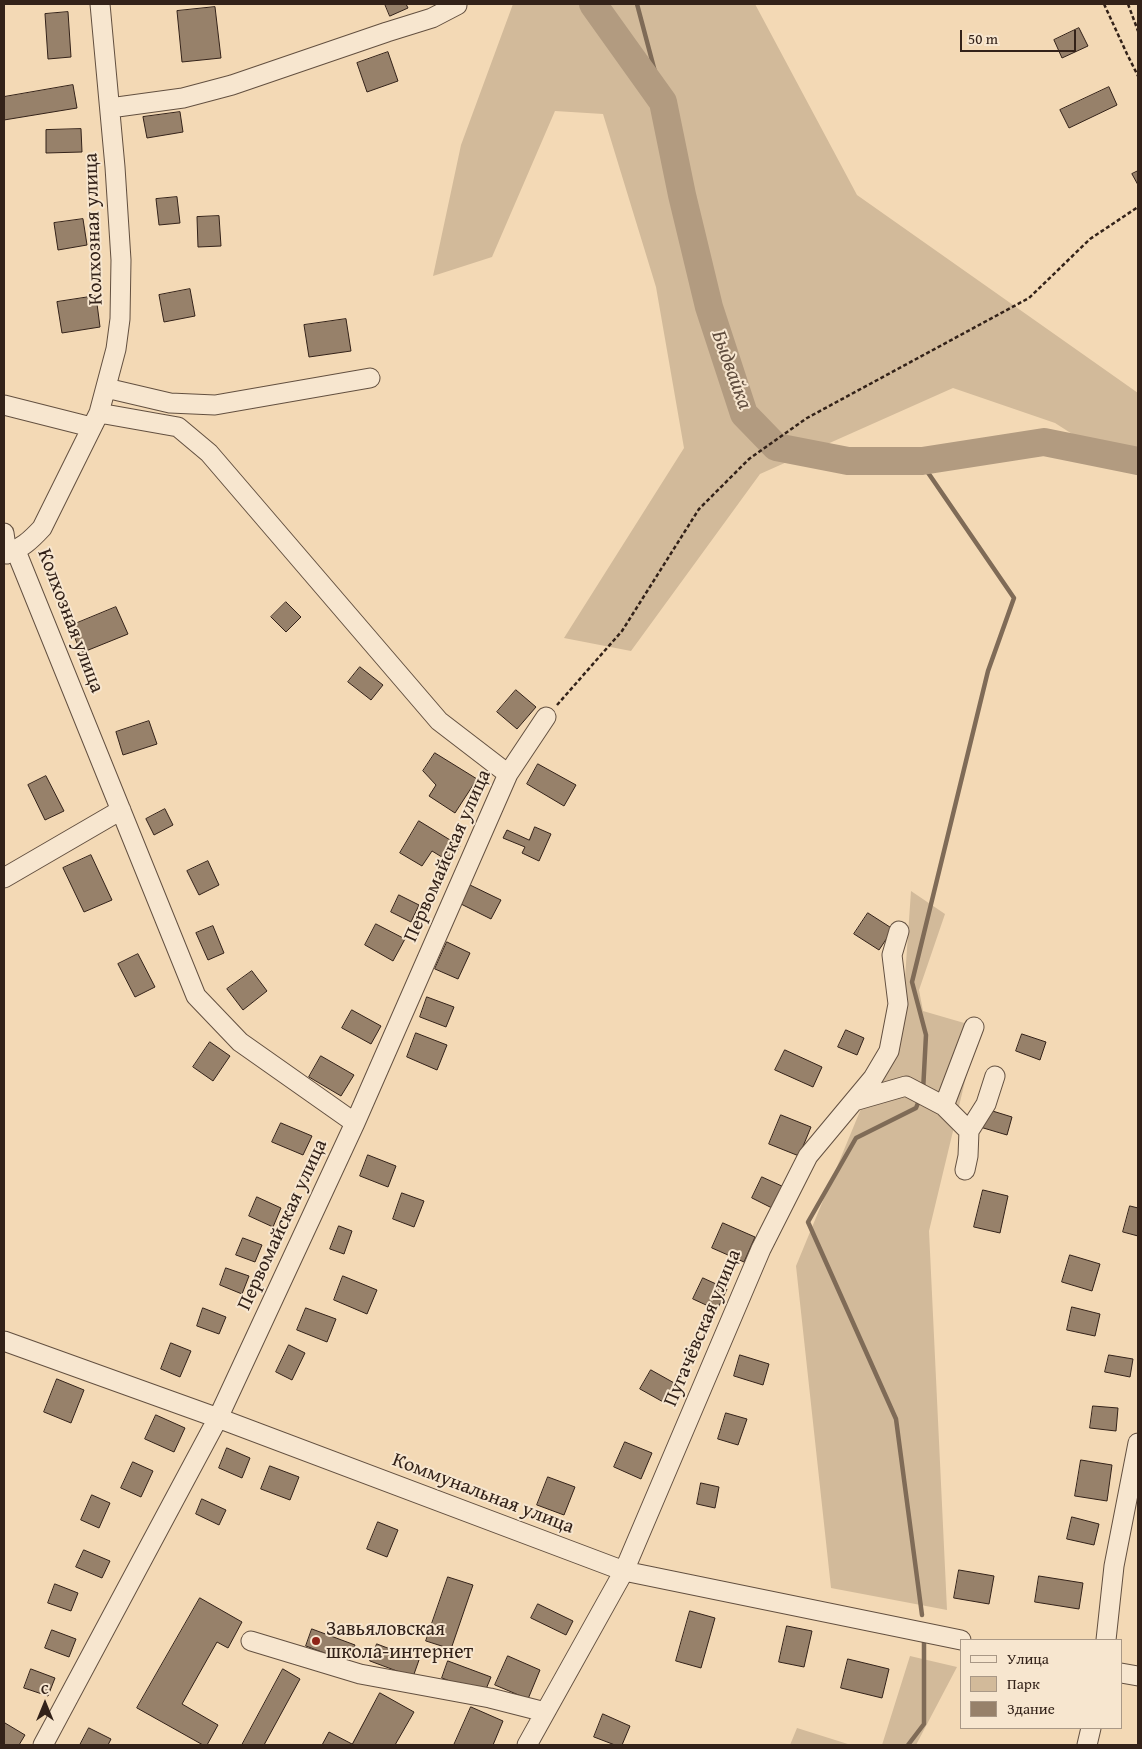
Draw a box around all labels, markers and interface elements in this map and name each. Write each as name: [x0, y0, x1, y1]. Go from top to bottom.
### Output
scale bar: [962, 20, 1078, 52]
text: 50 m: [968, 28, 998, 49]
street label: Колхозная улица: [79, 153, 109, 305]
water label: Быдвайка: [705, 327, 757, 413]
street label: Колхозная улица: [32, 546, 108, 696]
street label: Первомайская улица: [399, 766, 497, 946]
street label: Первомайская улица: [233, 1136, 333, 1314]
street label: Пугачёвская улица: [659, 1246, 747, 1410]
street label: Коммунальная улица: [389, 1448, 577, 1540]
place label: Завьяловская школа-интернет: [326, 1618, 473, 1665]
marker: Завьяловская школа-интернет: [310, 1635, 322, 1647]
legend: [960, 1639, 1122, 1729]
text: Улица: [1007, 1648, 1049, 1669]
text: Парк: [1007, 1673, 1040, 1694]
north arrow: [20, 1679, 70, 1729]
text: С: [41, 1679, 49, 1699]
text: Здание: [1007, 1698, 1055, 1719]

